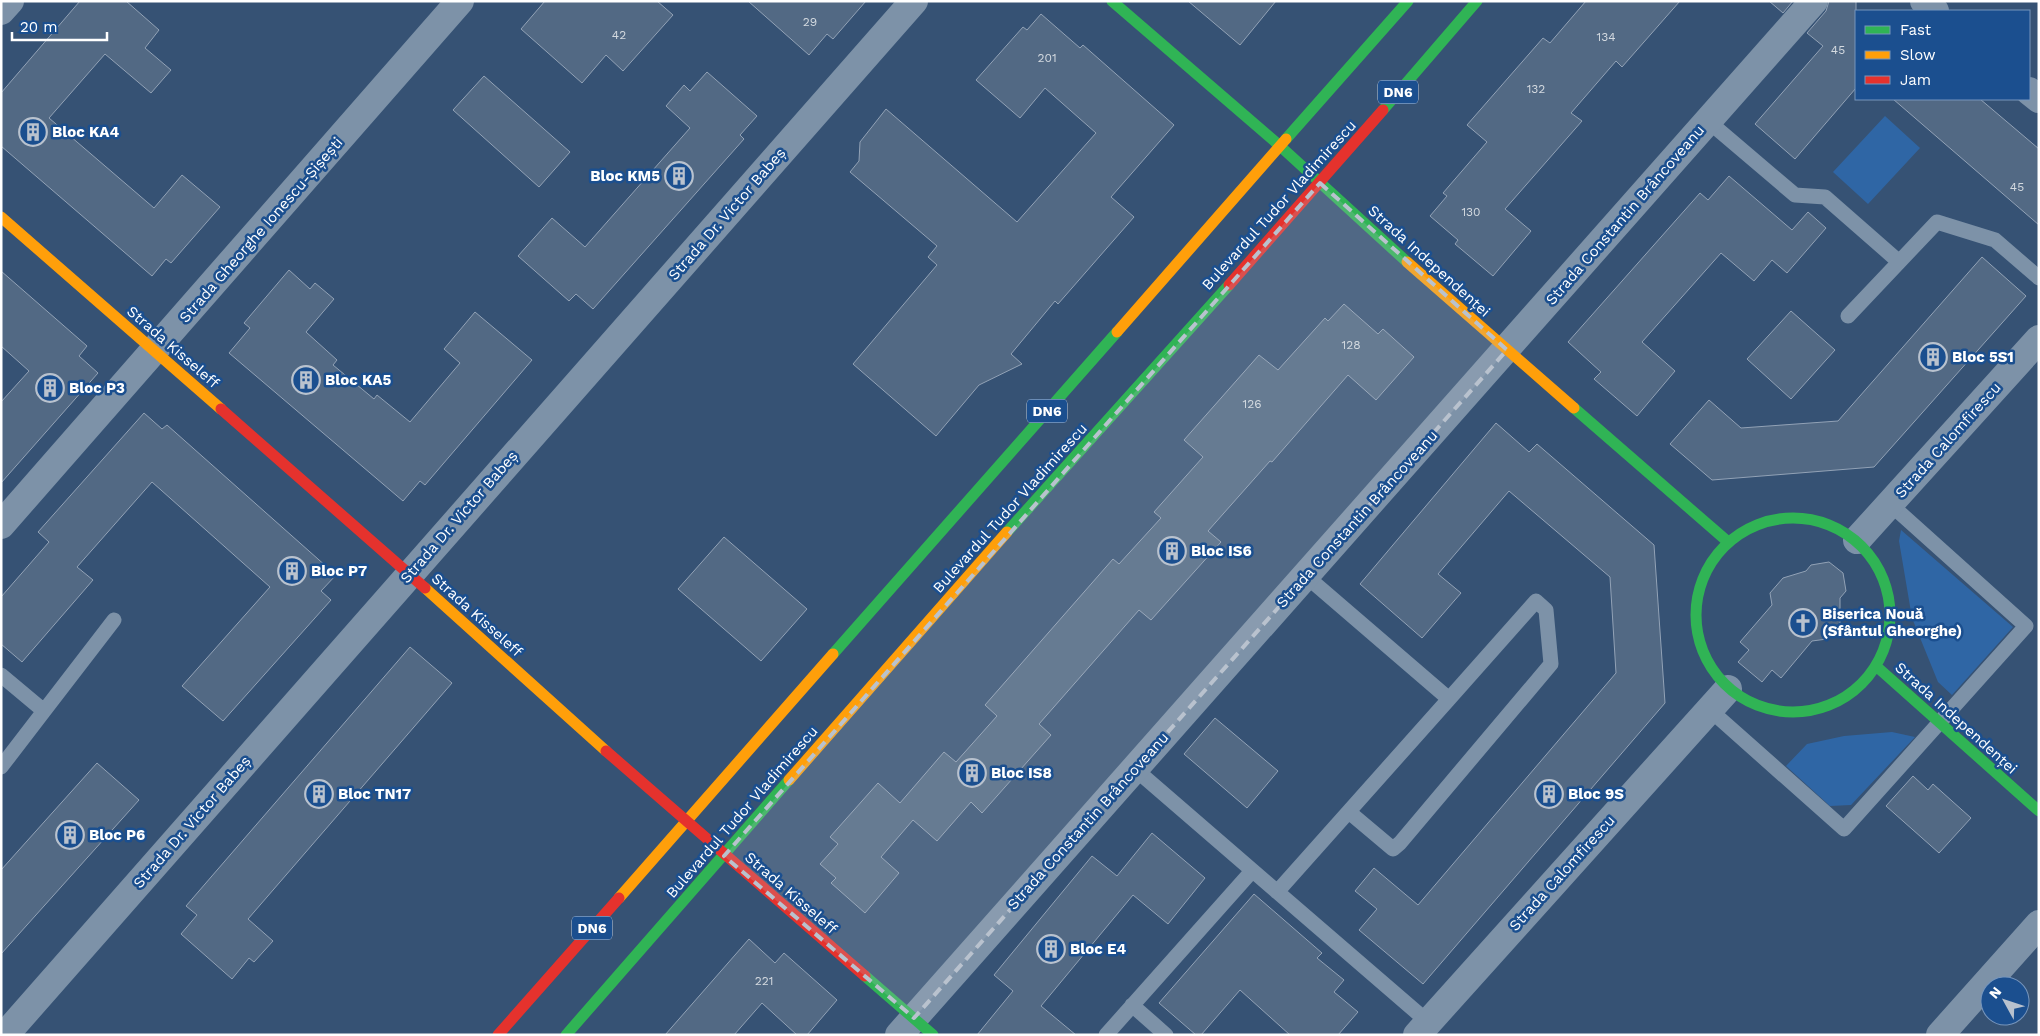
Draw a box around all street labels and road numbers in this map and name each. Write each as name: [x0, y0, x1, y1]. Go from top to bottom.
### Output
road number: DN6: [1378, 80, 1418, 104]
street label: Bulevardul Tudor Vladimirescu: [1198, 116, 1360, 294]
street label: Strada Constantin Brâncoveanu: [1542, 121, 1708, 309]
street label: Strada Gheorghe Ionescu-Șișești: [176, 134, 346, 326]
street label: Strada Dr. Victor Babeș: [665, 144, 790, 284]
street label: Strada Independenței: [1364, 201, 1494, 321]
street label: Strada Kisseleff: [123, 302, 223, 392]
street label: Strada Calomfirescu: [1891, 378, 2005, 502]
road number: DN6: [1027, 400, 1067, 422]
street label: Bulevardul Tudor Vladimirescu: [929, 419, 1091, 597]
street label: Strada Constantin Brâncoveanu: [1273, 427, 1441, 611]
street label: Strada Dr. Victor Babeș: [397, 447, 522, 587]
street label: Strada Kisseleff: [428, 569, 526, 661]
street label: Strada Independenței: [1891, 658, 2021, 778]
street label: Bulevardul Tudor Vladimirescu: [662, 722, 822, 902]
street label: Strada Constantin Brâncoveanu: [1004, 729, 1172, 913]
street label: Strada Dr. Victor Babeș: [130, 752, 255, 892]
street label: Strada Calomfirescu: [1505, 811, 1619, 935]
street label: Strada Kisseleff: [741, 848, 841, 938]
road number: DN6: [572, 916, 612, 940]

